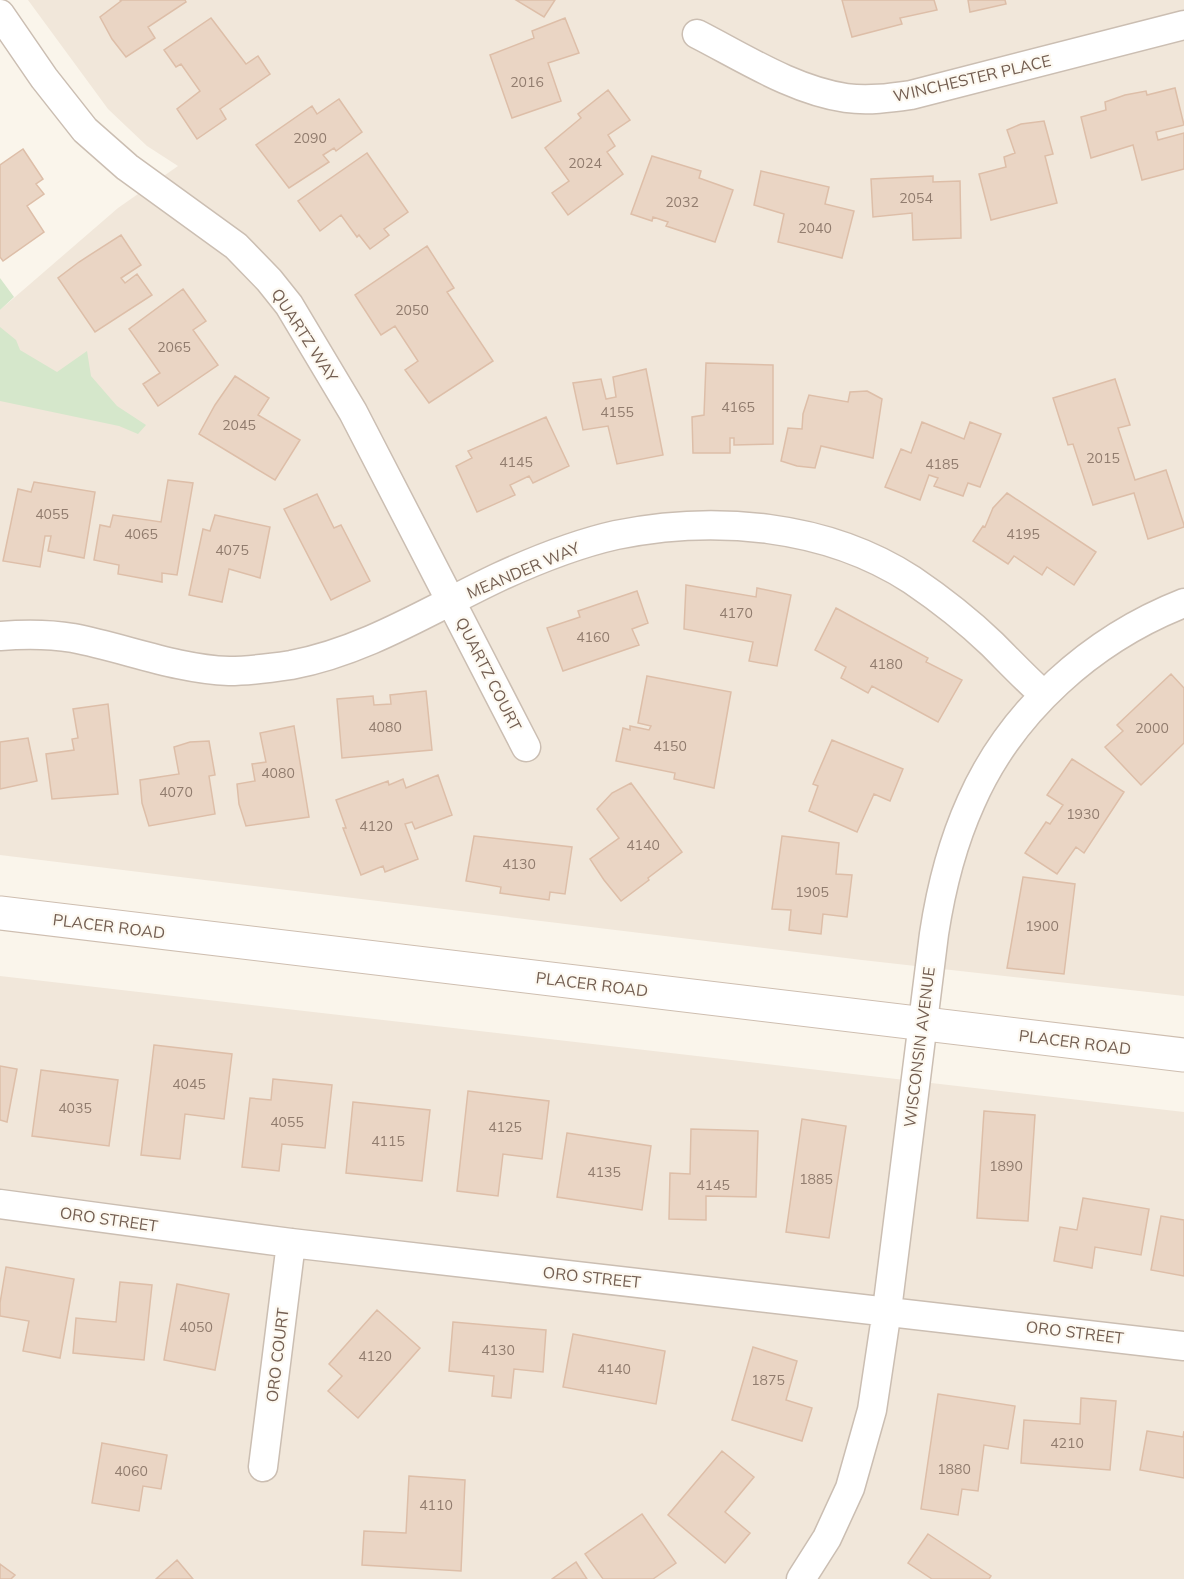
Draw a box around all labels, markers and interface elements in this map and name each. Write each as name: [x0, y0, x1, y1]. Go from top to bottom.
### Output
street label: WINCHESTER PLACE: [891, 50, 1053, 106]
house number: 2016: [510, 73, 544, 91]
house number: 2090: [293, 129, 327, 147]
house number: 2024: [568, 154, 602, 172]
house number: 2054: [899, 189, 933, 207]
house number: 2032: [665, 193, 699, 211]
house number: 2040: [798, 219, 832, 237]
street label: QUARTZ WAY: [267, 285, 343, 386]
house number: 2050: [395, 301, 429, 319]
house number: 2065: [157, 338, 191, 356]
house number: 4165: [721, 398, 755, 416]
house number: 4155: [600, 403, 634, 421]
house number: 2045: [222, 416, 256, 434]
house number: 2015: [1086, 449, 1120, 467]
house number: 4145: [499, 453, 533, 471]
house number: 4185: [925, 455, 959, 473]
house number: 4055: [35, 505, 69, 523]
house number: 4065: [124, 525, 158, 543]
house number: 4195: [1006, 525, 1040, 543]
street label: MEANDER WAY: [464, 537, 583, 603]
house number: 4075: [215, 541, 249, 559]
house number: 4170: [719, 604, 753, 622]
street label: QUARTZ COURT: [452, 614, 526, 734]
house number: 4160: [576, 628, 610, 646]
house number: 4180: [869, 655, 903, 673]
house number: 4080: [368, 718, 402, 736]
house number: 2000: [1135, 719, 1169, 737]
house number: 4150: [653, 737, 687, 755]
house number: 4080: [261, 764, 295, 782]
house number: 4070: [159, 783, 193, 801]
house number: 1930: [1066, 805, 1100, 823]
house number: 4120: [359, 817, 393, 835]
house number: 4140: [626, 836, 660, 854]
house number: 4130: [502, 855, 536, 873]
house number: 1905: [795, 883, 829, 901]
street label: PLACER ROAD: [52, 909, 166, 943]
house number: 1900: [1025, 917, 1059, 935]
street label: WISCONSIN AVENUE: [899, 966, 939, 1128]
street label: PLACER ROAD: [535, 967, 649, 1001]
street label: PLACER ROAD: [1018, 1025, 1132, 1059]
house number: 4045: [172, 1075, 206, 1093]
house number: 4035: [58, 1099, 92, 1117]
house number: 4055: [270, 1113, 304, 1131]
house number: 4125: [488, 1118, 522, 1136]
house number: 4115: [371, 1132, 405, 1150]
house number: 1890: [989, 1157, 1023, 1175]
house number: 4135: [587, 1163, 621, 1181]
house number: 1885: [799, 1170, 833, 1188]
house number: 4145: [696, 1176, 730, 1194]
street label: ORO STREET: [59, 1202, 160, 1236]
street label: ORO STREET: [542, 1262, 642, 1292]
street label: ORO COURT: [261, 1306, 293, 1403]
street label: ORO STREET: [1025, 1316, 1125, 1348]
house number: 4050: [179, 1318, 213, 1336]
house number: 4130: [481, 1341, 515, 1359]
house number: 4120: [358, 1347, 392, 1365]
house number: 4140: [597, 1360, 631, 1378]
house number: 1875: [751, 1371, 785, 1389]
house number: 4210: [1050, 1434, 1084, 1452]
house number: 1880: [937, 1460, 971, 1478]
house number: 4060: [114, 1462, 148, 1480]
house number: 4110: [419, 1496, 453, 1514]

